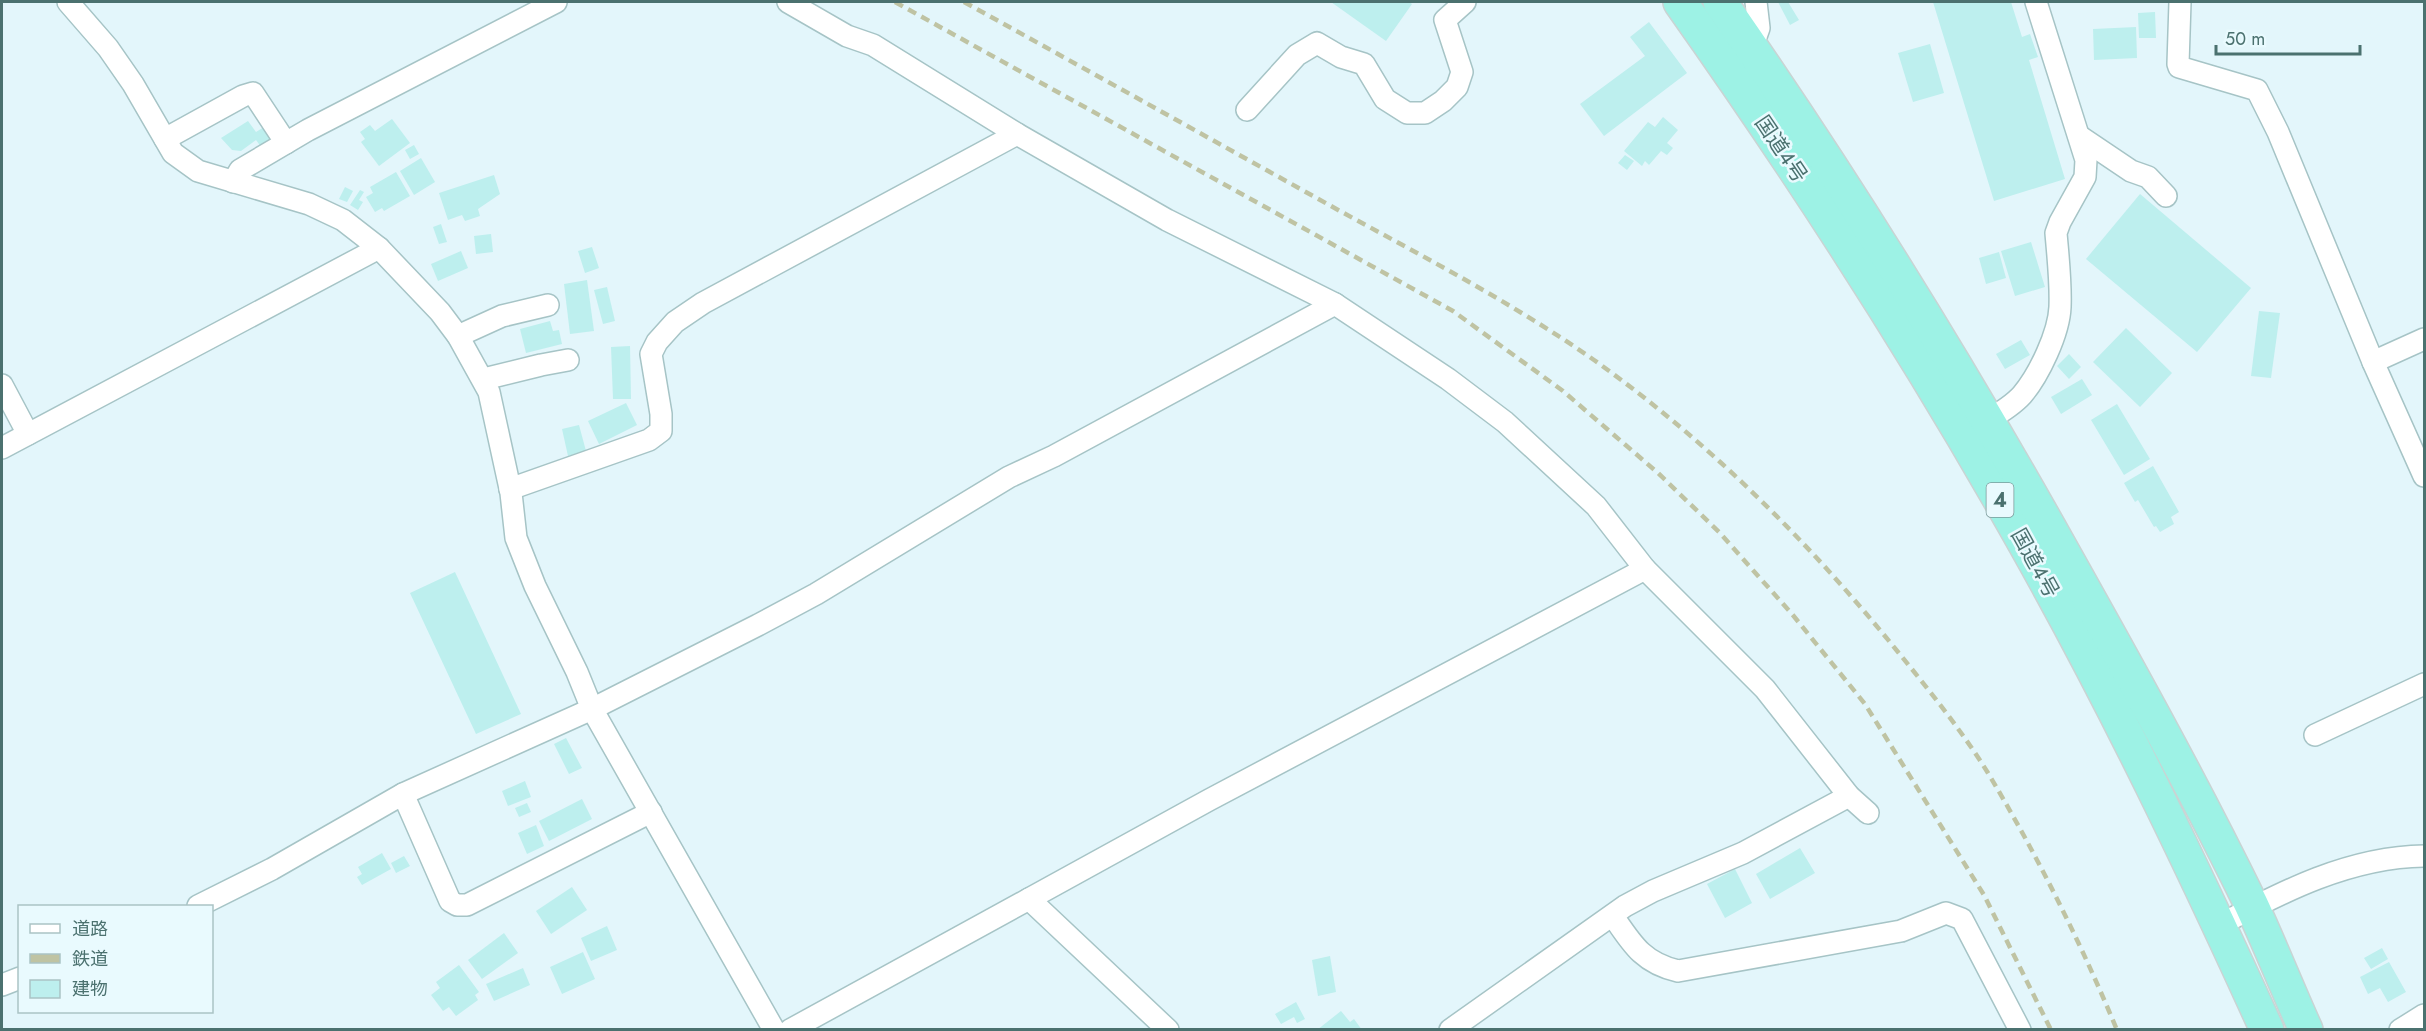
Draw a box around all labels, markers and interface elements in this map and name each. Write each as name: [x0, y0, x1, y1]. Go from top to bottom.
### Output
scale bar: [2216, 18, 2360, 56]
text: 50 m: [2225, 26, 2265, 52]
street label: 国道4号: [1748, 109, 1814, 189]
road number: 4: [1986, 483, 2014, 517]
street label: 国道4号: [2004, 523, 2066, 603]
legend: [18, 905, 213, 1013]
text: 道路: [72, 916, 108, 942]
text: 鉄道: [72, 946, 108, 972]
text: 建物: [72, 976, 108, 1002]

